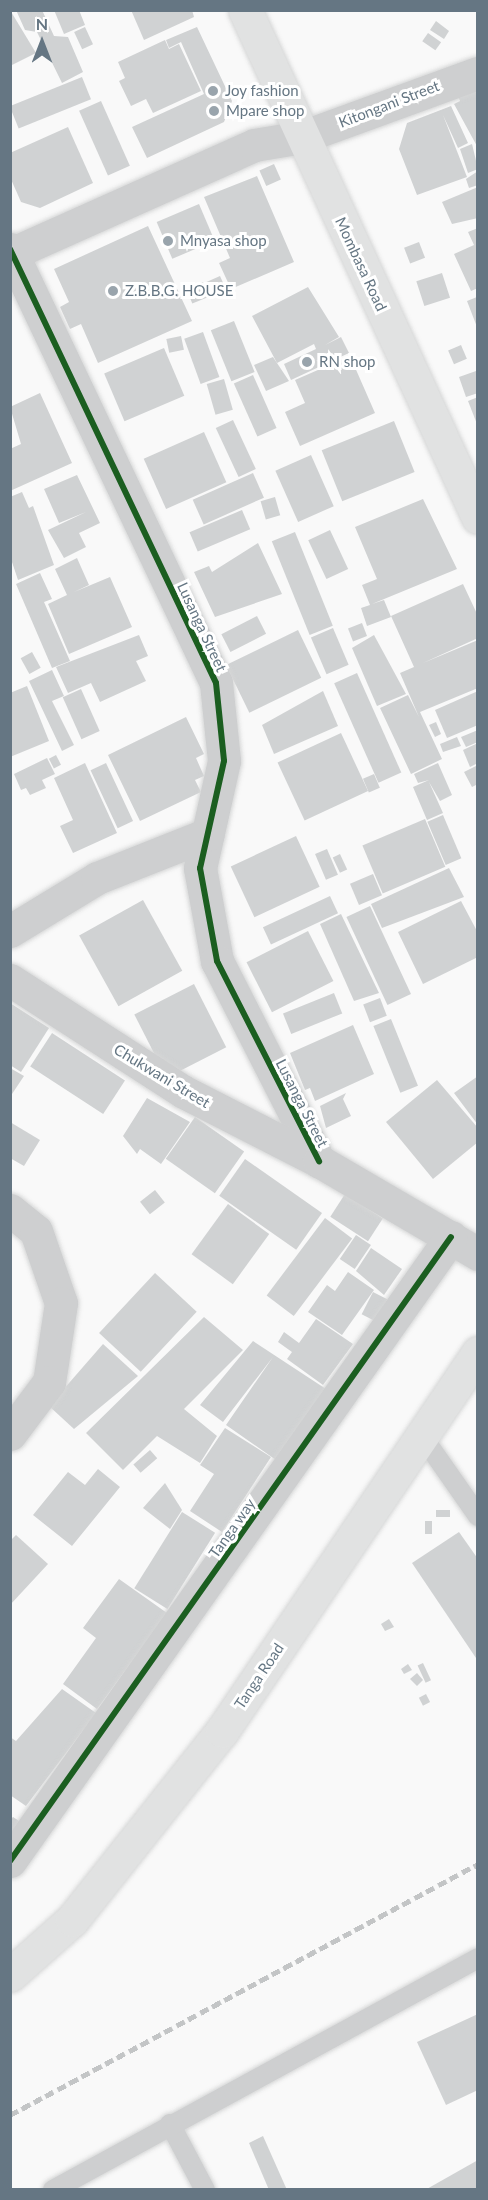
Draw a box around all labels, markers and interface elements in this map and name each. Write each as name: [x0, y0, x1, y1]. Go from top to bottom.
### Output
north arrow: [12, 12, 72, 72]
text: N: [36, 14, 48, 33]
street label: Kitongani Street: [336, 77, 442, 131]
place label: Joy fashion: [225, 82, 299, 100]
marker: Joy fashion: [206, 84, 220, 98]
place label: Mpare shop: [226, 102, 304, 120]
marker: Mpare shop: [207, 104, 221, 118]
street label: Mombasa Road: [331, 214, 391, 314]
place label: Mnyasa shop: [180, 232, 267, 250]
marker: Mnyasa shop: [161, 234, 175, 248]
place label: Z.B.B.G. HOUSE: [125, 282, 233, 300]
marker: Z.B.B.G. HOUSE: [106, 284, 120, 298]
place label: RN shop: [319, 353, 375, 371]
marker: RN shop: [300, 355, 314, 369]
street label: Lusanga Street: [173, 579, 231, 675]
street label: Chukwani Street: [111, 1040, 213, 1112]
street label: Lusanga Street: [272, 1056, 332, 1150]
street label: Tanga way: [205, 1495, 259, 1561]
street label: Tanga Road: [230, 1640, 288, 1712]

